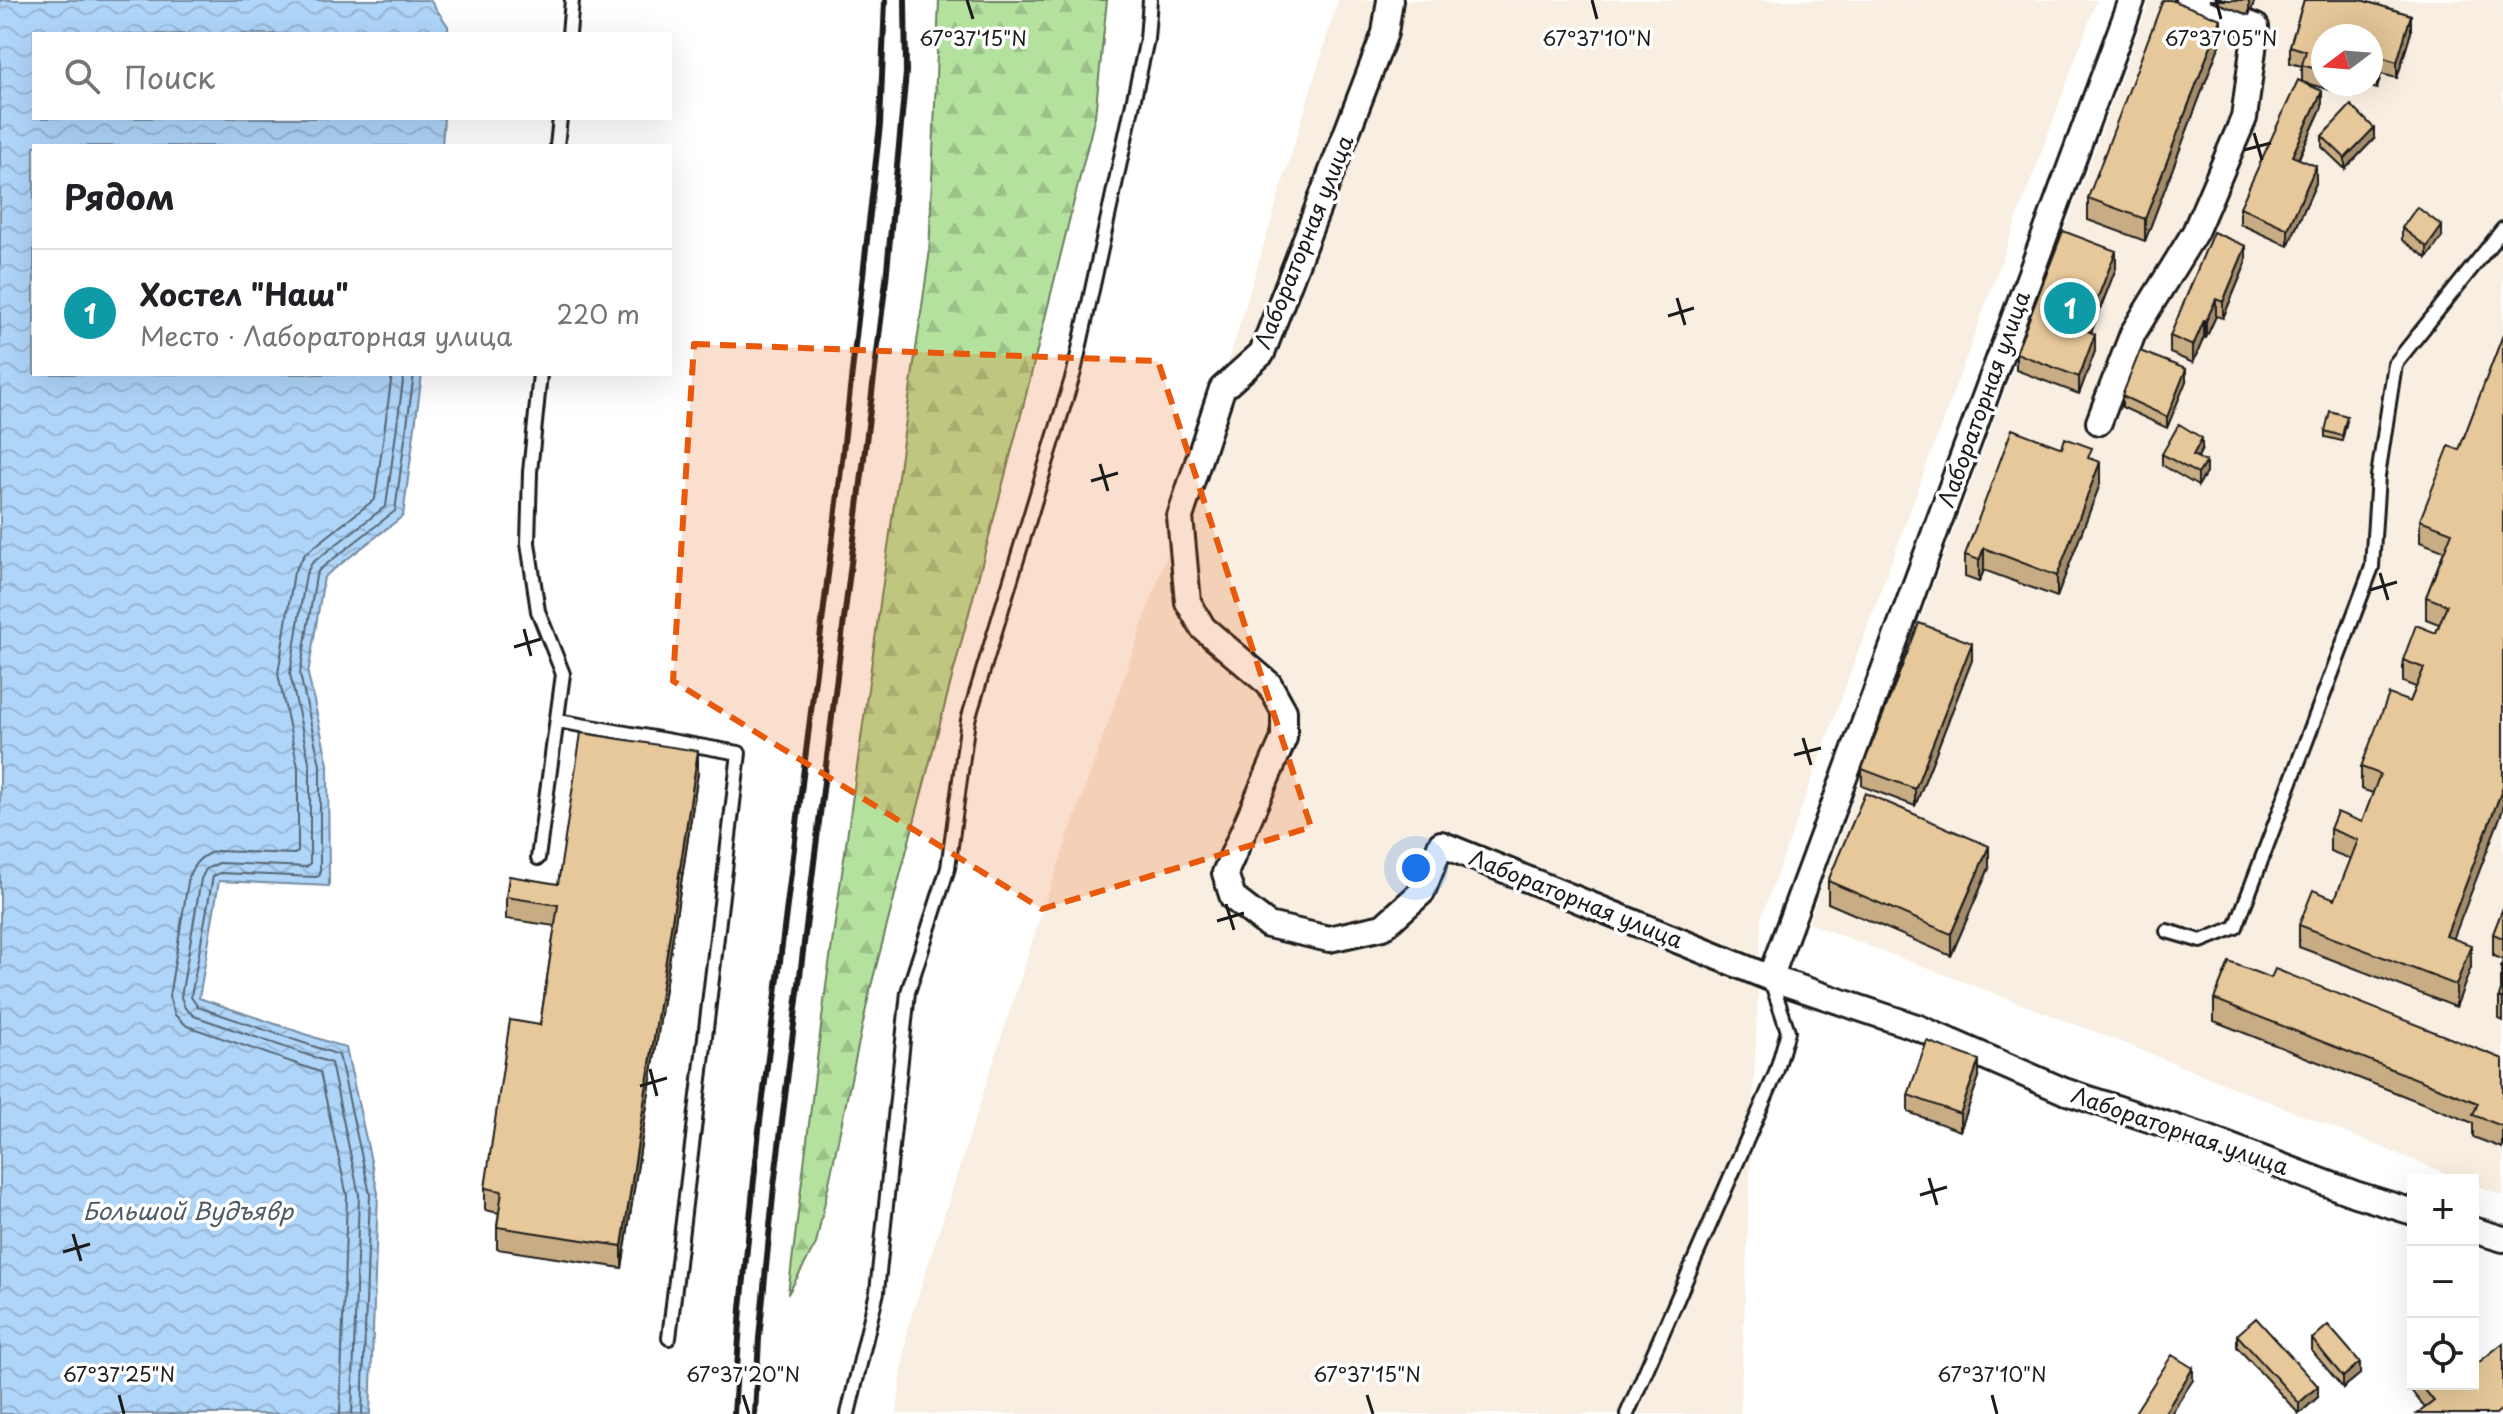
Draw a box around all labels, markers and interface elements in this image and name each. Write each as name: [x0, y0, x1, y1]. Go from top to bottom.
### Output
text: 67°37'15"N: [919, 23, 1027, 53]
text: 67°37'10"N: [1542, 23, 1652, 53]
text: 67°37'05"N: [2165, 23, 2277, 53]
north arrow: [2311, 24, 2383, 96]
search box: [32, 32, 672, 120]
icon: search: [60, 54, 104, 98]
text: Поиск: [124, 54, 215, 99]
street label: Лабораторная улица: [1245, 130, 1361, 353]
text: Рядом: [64, 170, 175, 222]
text: Хостел "Наш": [140, 271, 349, 316]
pin: 1: [2044, 278, 2096, 338]
street label: Лабораторная улица: [1928, 286, 2037, 511]
text: 1: [84, 294, 96, 333]
text: 220 m: [556, 294, 640, 333]
text: Место · Лабораторная улица: [140, 316, 512, 355]
street label: Лабораторная улица: [1465, 840, 1688, 956]
your location: [1396, 848, 1436, 888]
street label: Лабораторная улица: [2068, 1077, 2294, 1182]
map controls: [2407, 1174, 2479, 1390]
button: +: [2407, 1174, 2479, 1246]
water label: Большой Вудъявр: [83, 1192, 294, 1228]
button: −: [2407, 1246, 2479, 1318]
button: locate: [2407, 1318, 2479, 1390]
text: 67°37'25"N: [63, 1359, 175, 1389]
text: 67°37'20"N: [686, 1359, 800, 1389]
text: 67°37'15"N: [1313, 1359, 1421, 1389]
text: 67°37'10"N: [1937, 1359, 2047, 1389]

